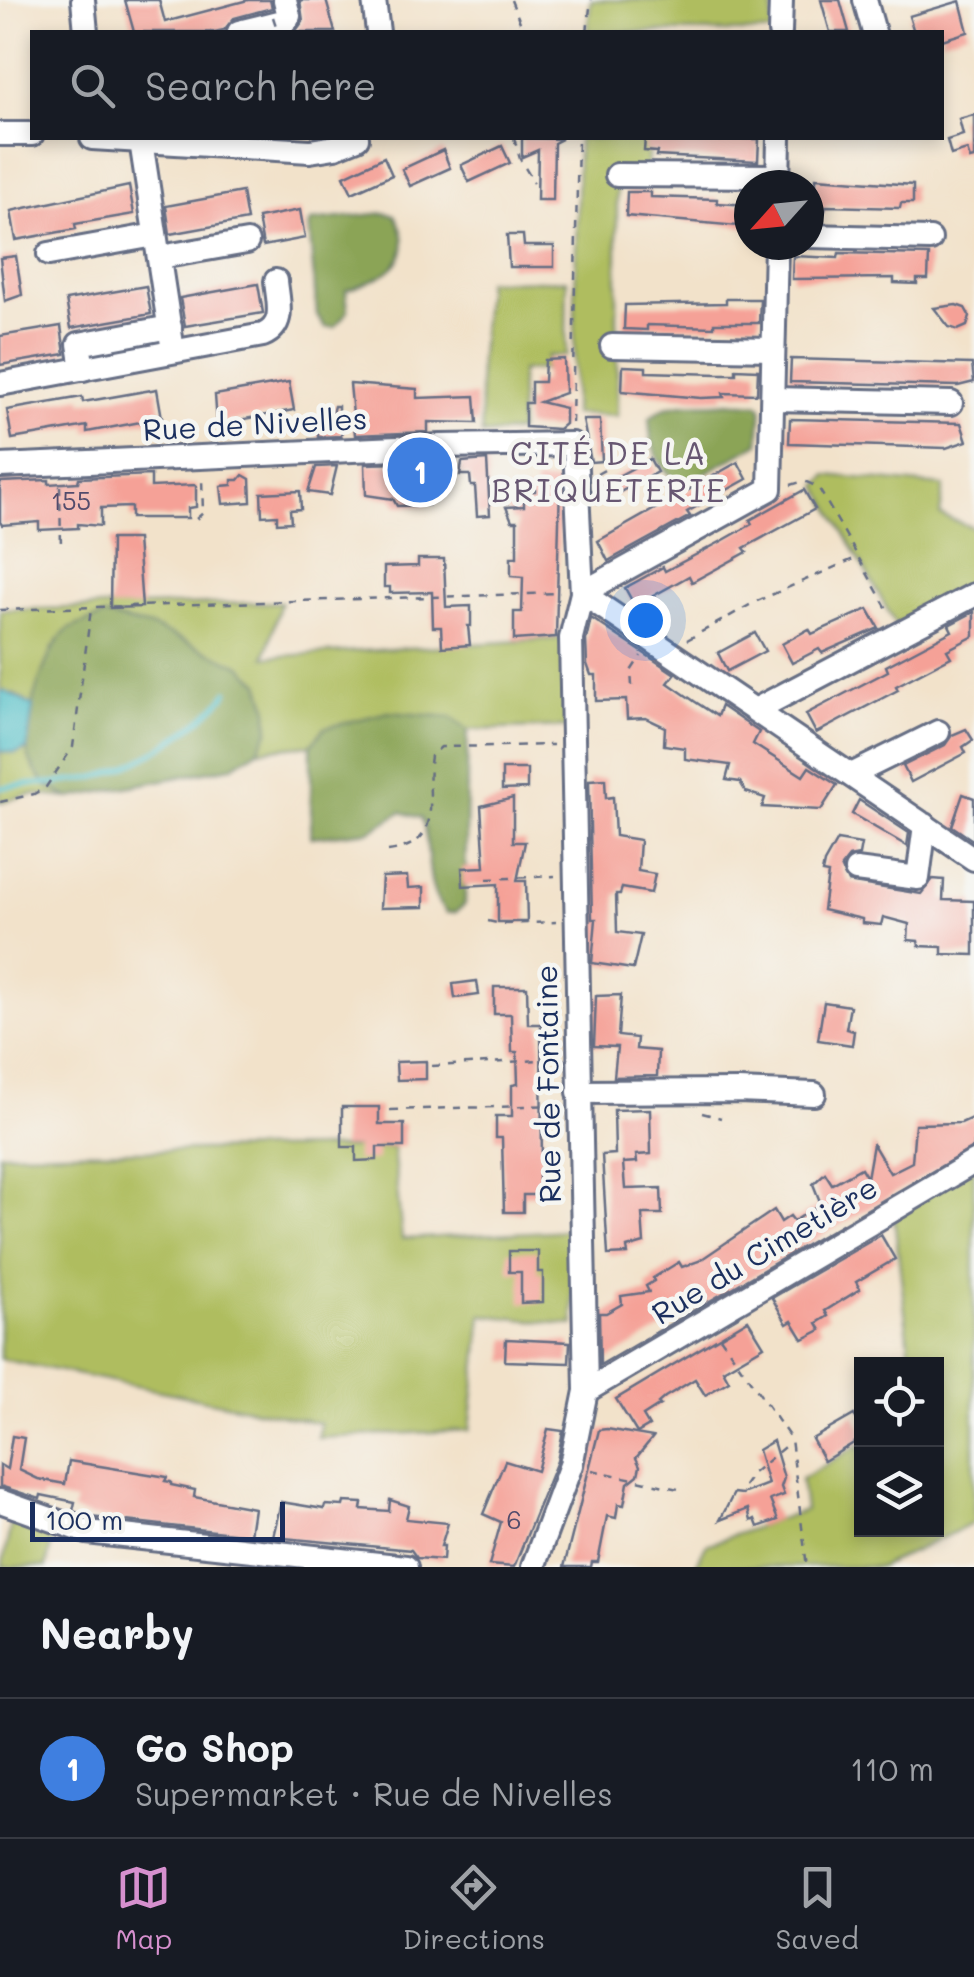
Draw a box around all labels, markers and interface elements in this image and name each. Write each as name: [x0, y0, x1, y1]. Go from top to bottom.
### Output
search box: [30, 30, 944, 140]
icon: search: [65, 58, 120, 113]
text: Search here: [145, 60, 376, 110]
north arrow: [734, 170, 824, 260]
street label: Rue de Nivelles: [142, 397, 368, 449]
district label: CITÉ DE LA BRIQUETERIE: [491, 431, 727, 510]
pin: 1: [388, 432, 452, 508]
house number: 155: [51, 484, 91, 516]
your location: [620, 595, 671, 646]
street label: Rue de Fontaine: [525, 964, 569, 1204]
street label: Rue du Cimetière: [644, 1166, 884, 1332]
map controls: [854, 1357, 944, 1537]
button: locate: [854, 1357, 944, 1447]
button: layers: [854, 1447, 944, 1537]
scale bar: [30, 1497, 285, 1542]
text: 100 m: [45, 1501, 123, 1537]
house number: 6: [506, 1503, 522, 1535]
text: Nearby: [40, 1605, 194, 1660]
text: Go Shop: [135, 1722, 294, 1772]
text: 1: [65, 1747, 80, 1789]
text: 110 m: [850, 1747, 934, 1789]
text: Supermarket · Rue de Nivelles: [135, 1772, 613, 1814]
tab: Map: [115, 1860, 172, 1956]
tab: Directions: [403, 1860, 545, 1956]
tab: Saved: [776, 1860, 859, 1956]

